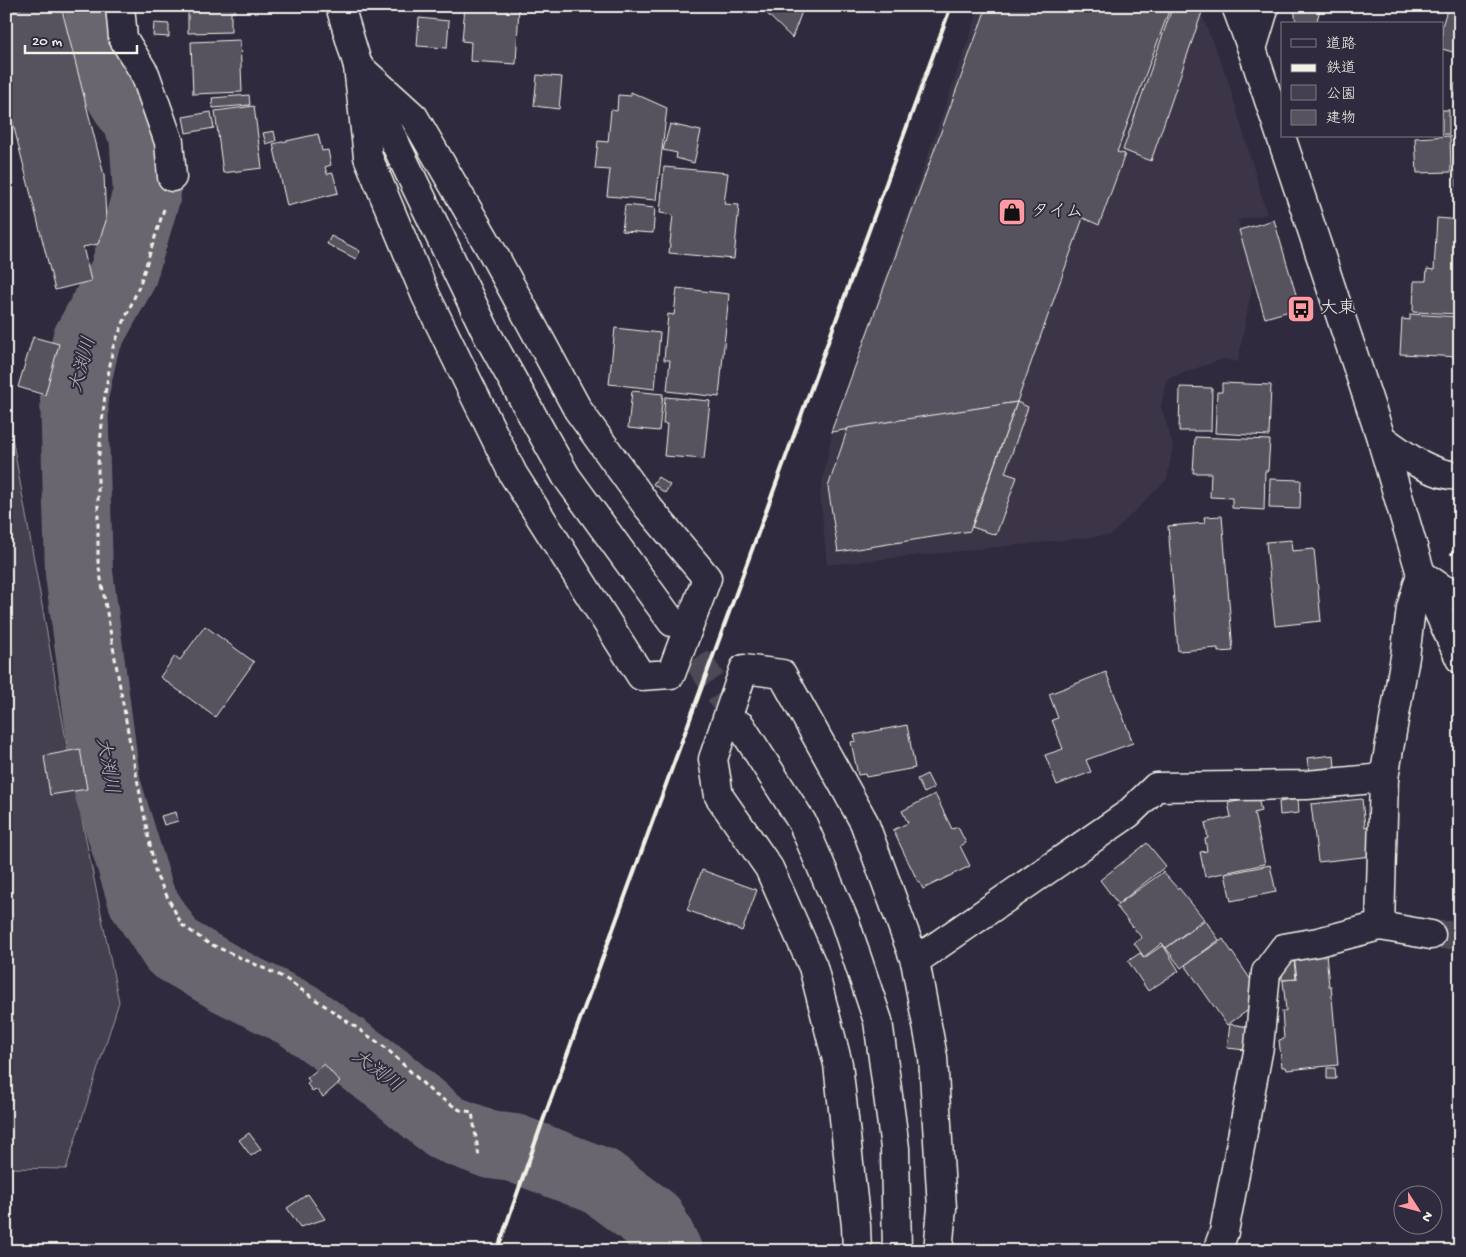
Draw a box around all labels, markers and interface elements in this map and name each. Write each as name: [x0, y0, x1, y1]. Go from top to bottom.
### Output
scale bar: [25, 22, 138, 54]
legend: [1281, 22, 1444, 138]
text: 20 m: [32, 33, 62, 51]
text: 道路: [1326, 36, 1356, 54]
text: 鉄道: [1326, 60, 1356, 78]
text: 公園: [1326, 86, 1356, 104]
text: 建物: [1326, 110, 1356, 128]
shop icon: タイム: [997, 197, 1027, 227]
place label: タイム: [1031, 202, 1084, 223]
bus stop icon: 大東: [1286, 294, 1316, 324]
place label: 大東: [1320, 298, 1356, 320]
water label: 大渕川: [65, 334, 102, 396]
water label: 大渕川: [90, 736, 123, 796]
water label: 大渕川: [346, 1045, 406, 1098]
north arrow: [1394, 1184, 1444, 1234]
text: N: [1417, 1207, 1436, 1225]

